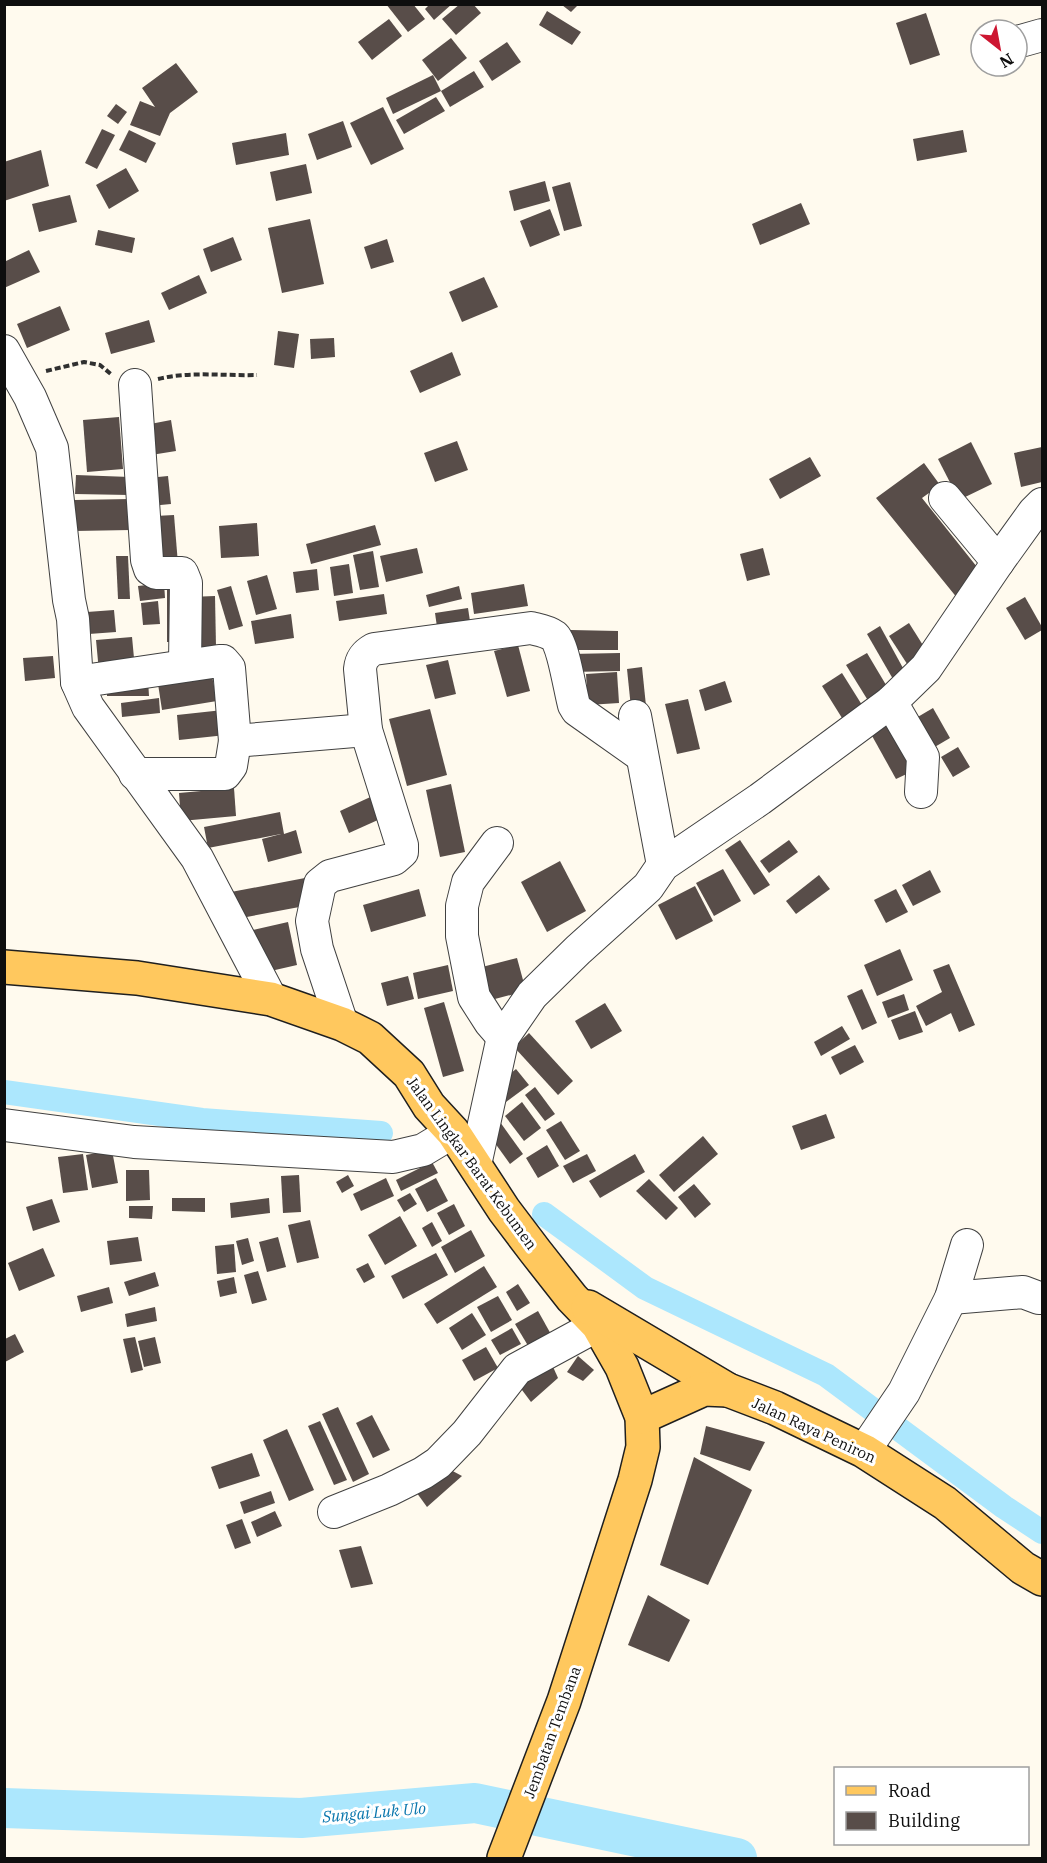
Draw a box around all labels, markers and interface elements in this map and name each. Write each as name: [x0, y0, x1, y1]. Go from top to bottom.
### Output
north arrow: [969, 18, 1029, 78]
text: N: [996, 49, 1017, 73]
street label: Jalan Lingkar Barat Kebumen: [403, 1073, 541, 1254]
street label: Jalan Raya Peniron: [749, 1393, 879, 1467]
street label: Jembatan Tembana: [519, 1663, 585, 1801]
legend: [834, 1767, 1029, 1845]
text: Road: [888, 1779, 931, 1802]
water label: Sungai Luk Ulo: [320, 1798, 427, 1827]
text: Building: [888, 1809, 960, 1832]

